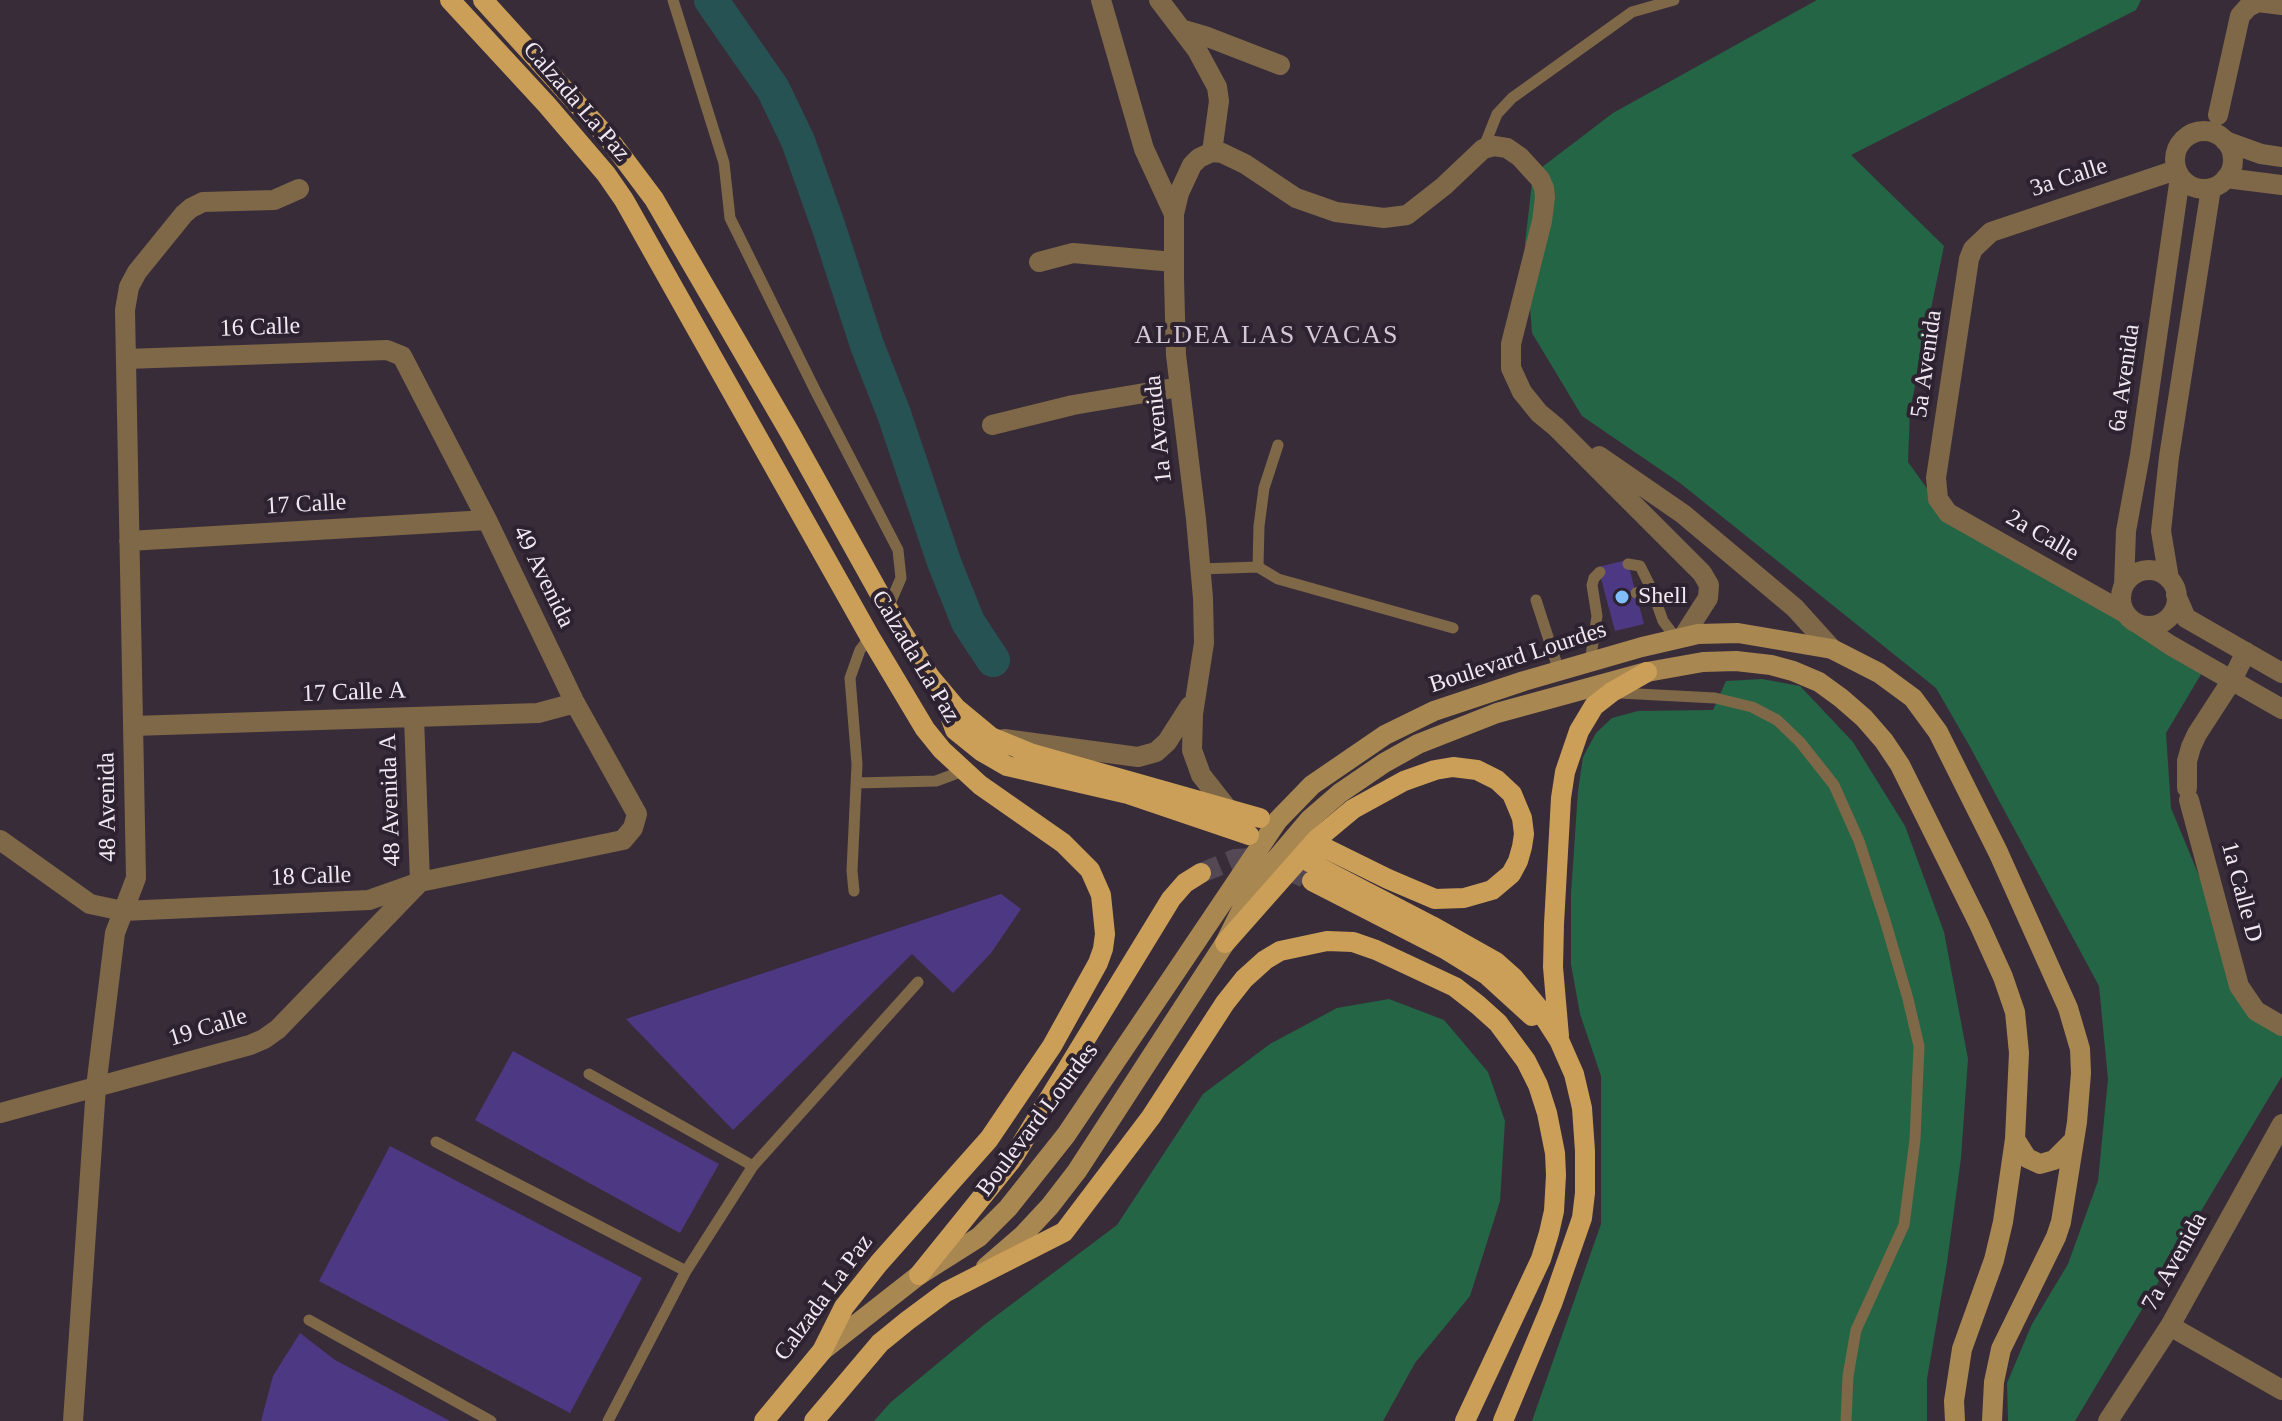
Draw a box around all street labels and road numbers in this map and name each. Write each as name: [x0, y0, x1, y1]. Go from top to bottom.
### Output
street label: Calzada La Paz: [516, 36, 636, 168]
street label: 3a Calle: [2027, 152, 2111, 204]
street label: 5a Avenida: [1905, 308, 1949, 420]
street label: 16 Calle: [219, 312, 301, 344]
street label: 6a Avenida: [2103, 322, 2147, 434]
street label: 1a Avenida: [1139, 374, 1179, 484]
street label: 17 Calle: [265, 489, 347, 521]
street label: 2a Calle: [2000, 504, 2084, 568]
street label: 49 Avenida: [506, 521, 580, 633]
street label: Calzada La Paz: [864, 586, 966, 728]
street label: Boulevard Lourdes: [1426, 616, 1610, 700]
street label: 17 Calle A: [302, 677, 406, 709]
street label: 48 Avenida A: [374, 733, 408, 867]
street label: 48 Avenida: [93, 752, 123, 862]
street label: 1a Calle D: [2214, 839, 2268, 945]
street label: 18 Calle: [270, 861, 352, 893]
street label: 19 Calle: [165, 1002, 251, 1054]
street label: Boulevard Lourdes: [971, 1038, 1105, 1202]
street label: 7a Avenida: [2136, 1208, 2214, 1316]
street label: Calzada La Paz: [768, 1229, 880, 1367]

